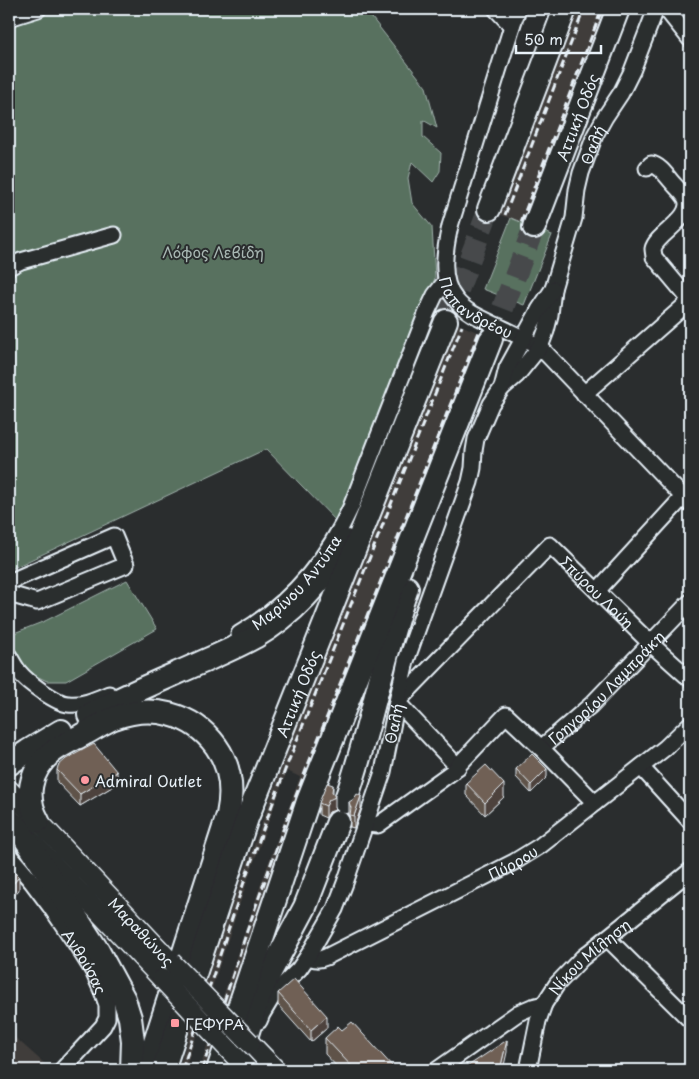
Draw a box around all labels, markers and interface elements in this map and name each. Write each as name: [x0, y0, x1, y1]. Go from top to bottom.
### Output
scale bar: [516, 22, 602, 54]
text: 50 m: [524, 27, 563, 50]
street label: Αττική Οδός: [549, 70, 604, 164]
street label: Θαλή: [574, 120, 610, 167]
park label: Λόφος Λεβίδη: [162, 240, 264, 263]
street label: Παπανδρέου: [434, 274, 517, 343]
street label: Μαρίνου Αντύπα: [246, 530, 346, 635]
street label: Σπύρου Λούη: [555, 550, 640, 633]
street label: Γρηγορίου Λαμπράκη: [542, 624, 669, 749]
street label: Αττική Οδός: [269, 646, 325, 740]
street label: Θαλή: [377, 701, 408, 746]
place label: Admiral Outlet: [95, 769, 202, 792]
marker: Admiral Outlet: [79, 774, 91, 786]
street label: Πύρρου: [483, 839, 542, 885]
street label: Μαραθώνος: [104, 892, 181, 971]
street label: Νίκου Μίληση: [542, 912, 635, 999]
street label: Ανθούσας: [57, 924, 113, 998]
place label: ΓΕΦΥΡΑ: [185, 1012, 244, 1035]
marker: ΓΕΦΥΡΑ: [169, 1017, 181, 1029]

